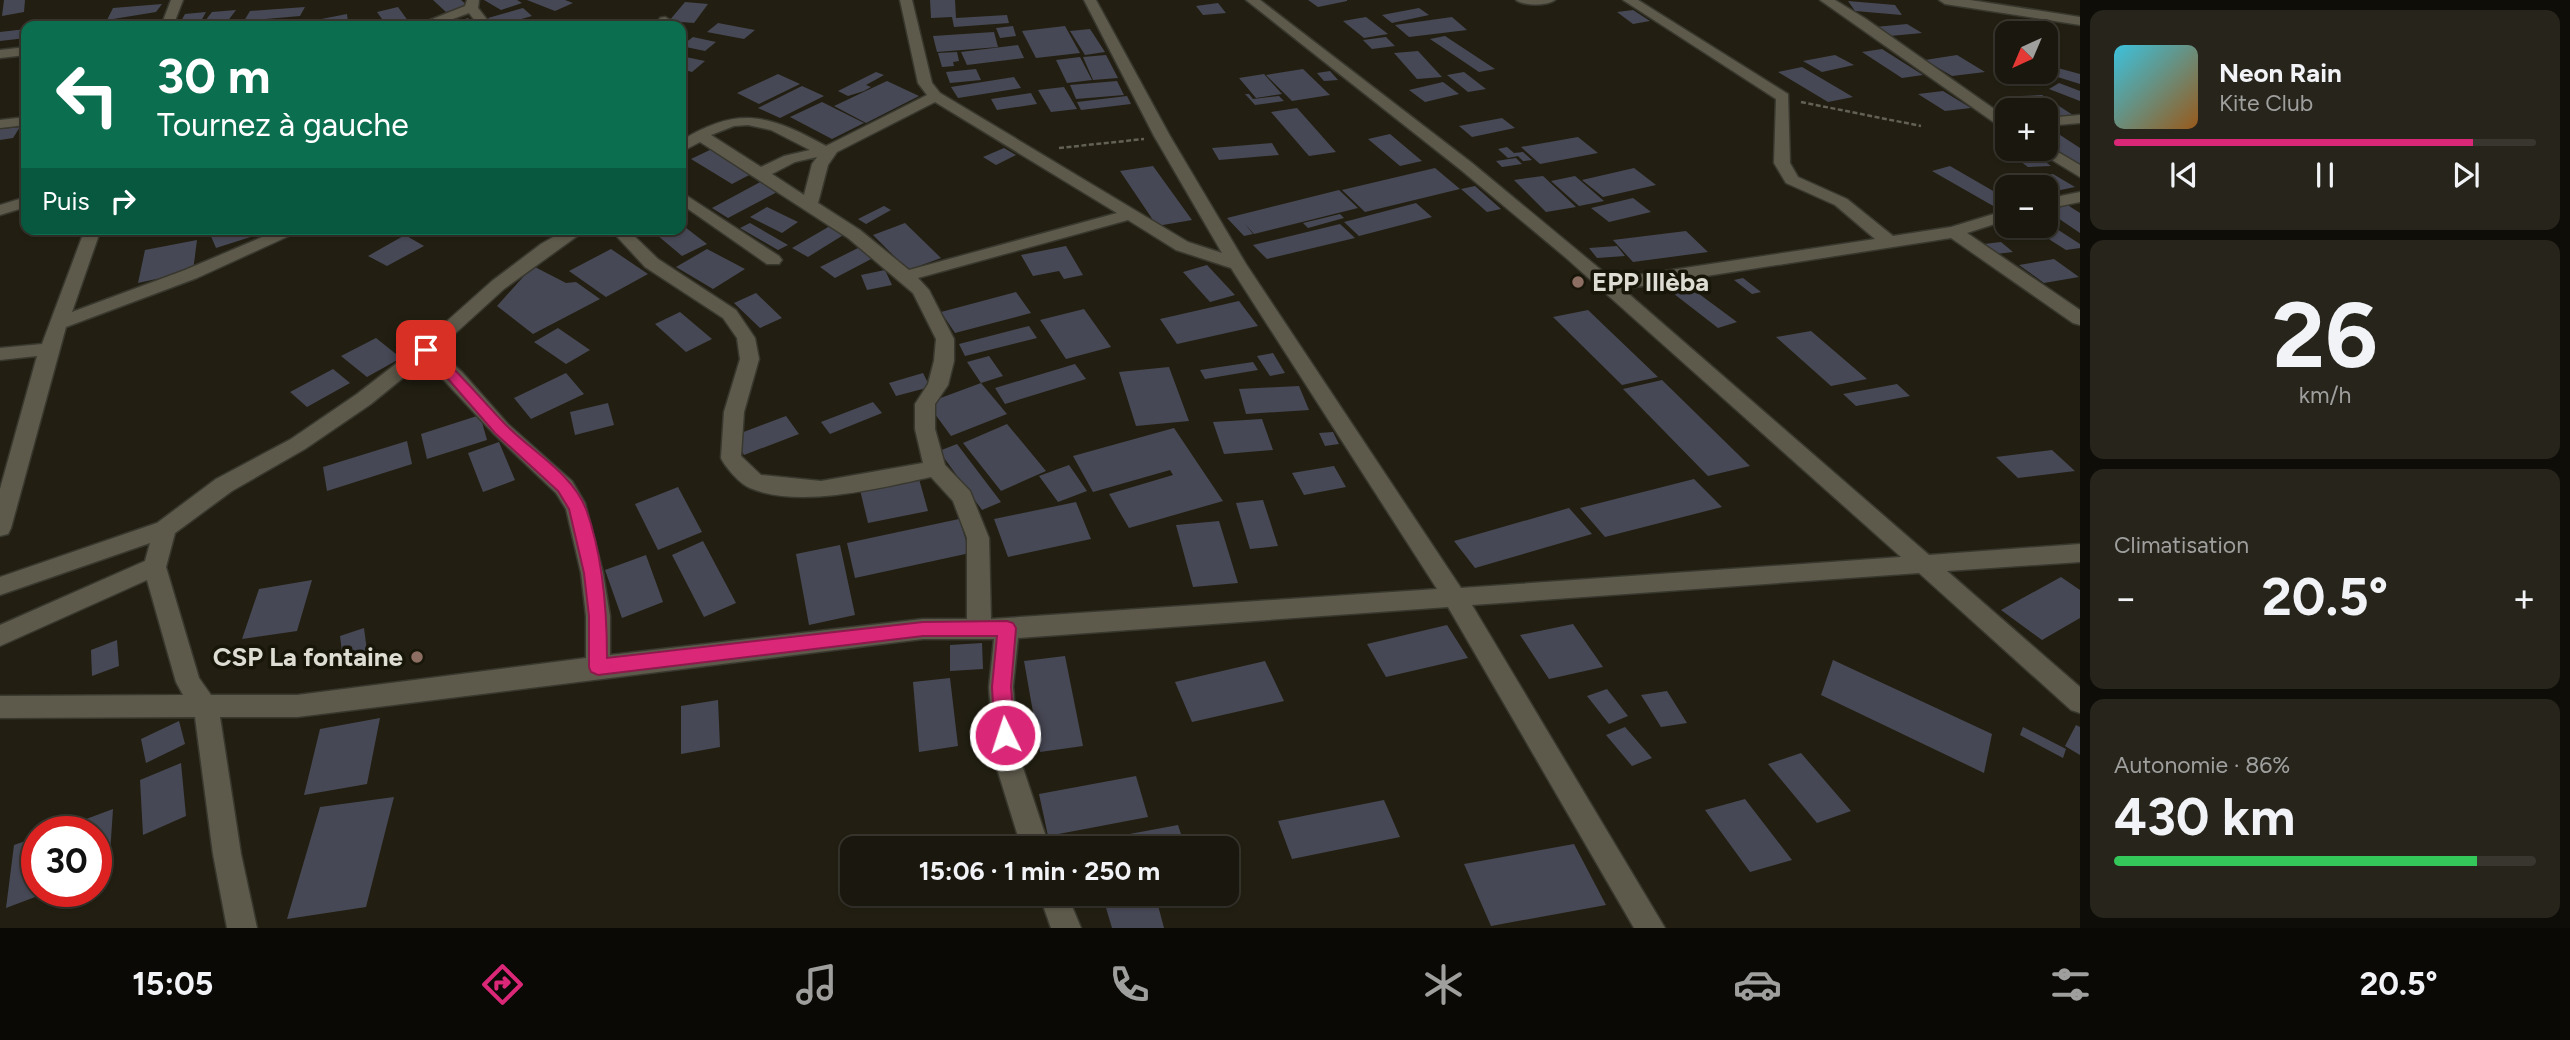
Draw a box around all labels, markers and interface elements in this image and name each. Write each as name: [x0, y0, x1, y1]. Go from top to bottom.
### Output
north arrow: [1995, 21, 2058, 84]
map controls: [1995, 21, 2058, 238]
text: 30 m: [157, 46, 270, 105]
icon: left: [42, 49, 133, 140]
text: Neon Rain: [2219, 57, 2342, 89]
text: Kite Club: [2219, 89, 2313, 117]
button: +: [1995, 98, 2058, 161]
text: Tournez à gauche: [157, 106, 409, 144]
icon: previous: [2165, 156, 2203, 194]
icon: pause: [2306, 156, 2344, 194]
icon: next: [2447, 156, 2485, 194]
button: −: [1995, 175, 2058, 238]
icon: right: [104, 182, 142, 220]
text: Puis: [42, 185, 90, 217]
place label: EPP Illèba: [1592, 266, 1709, 298]
marker: EPP Illèba: [1570, 274, 1586, 290]
text: 26: [2272, 281, 2378, 390]
pin: [396, 320, 456, 380]
icon: arrive: [407, 331, 445, 369]
text: km/h: [2299, 381, 2351, 409]
text: Climatisation: [2114, 531, 2249, 559]
text: 20.5°: [2262, 566, 2388, 628]
text: −: [2114, 575, 2138, 621]
text: +: [2512, 575, 2536, 621]
place label: CSP La fontaine: [213, 641, 403, 673]
marker: CSP La fontaine: [409, 649, 425, 665]
position arrow: [968, 698, 1042, 772]
text: Autonomie · 86%: [2114, 751, 2290, 779]
text: 430 km: [2114, 786, 2295, 848]
speed limit sign: 30: [21, 816, 112, 907]
text: 15:06 · 1 min · 250 m: [919, 855, 1160, 887]
icon: directions: [478, 960, 527, 1009]
icon: music: [792, 960, 841, 1009]
icon: phone: [1105, 960, 1154, 1009]
icon: climate: [1419, 960, 1468, 1009]
icon: car: [1733, 960, 1782, 1009]
icon: filters: [2046, 960, 2095, 1009]
text: 15:05: [132, 965, 213, 1003]
text: 20.5°: [2360, 965, 2438, 1003]

